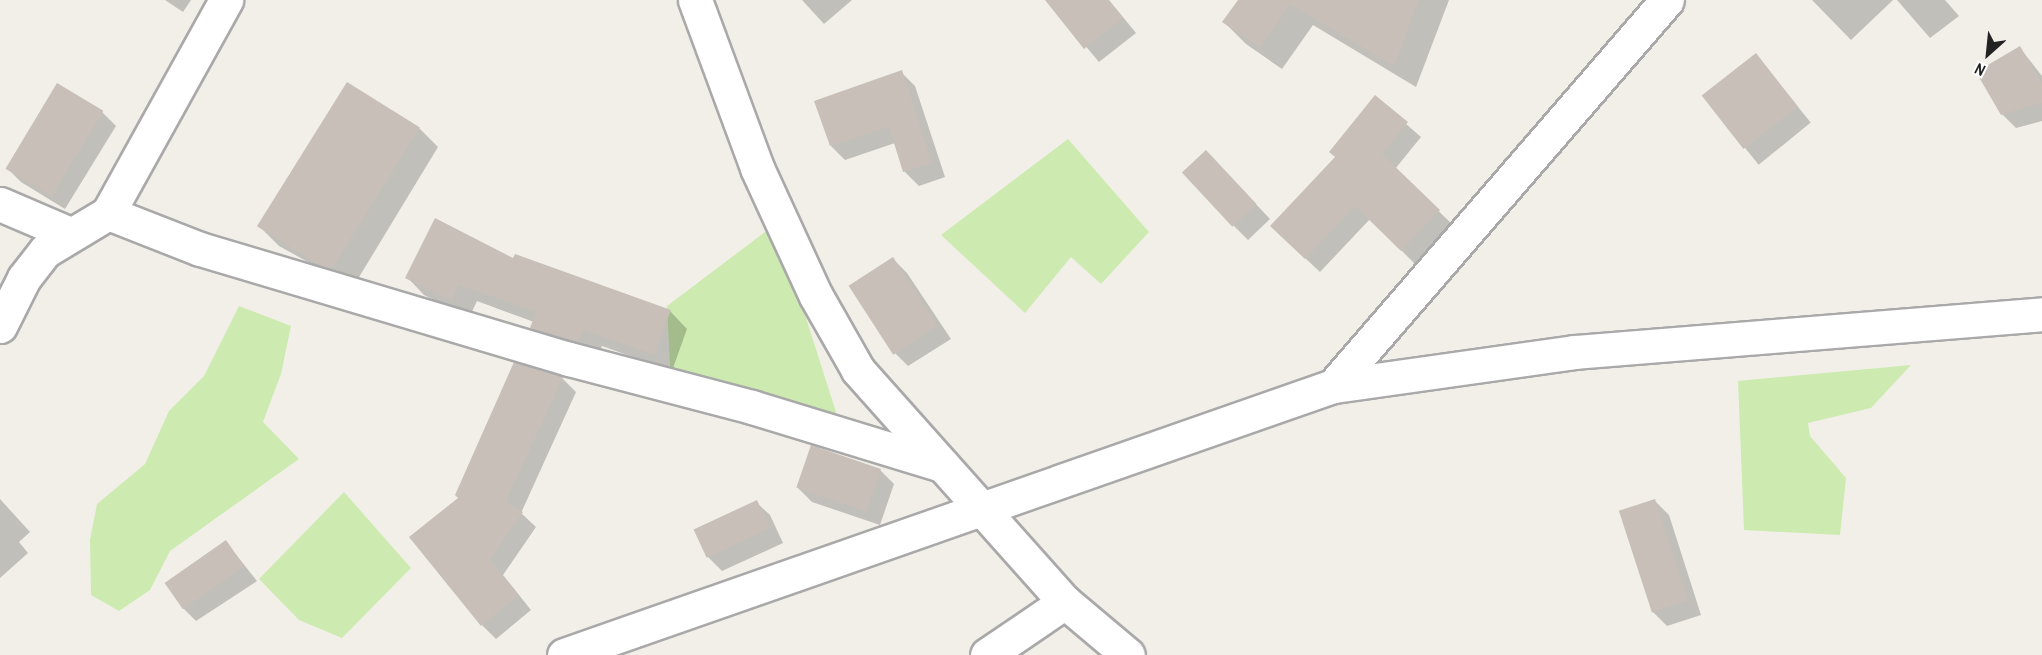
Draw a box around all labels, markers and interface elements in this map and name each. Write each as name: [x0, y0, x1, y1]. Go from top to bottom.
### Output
north arrow: [1958, 24, 2018, 84]
text: N: [1971, 58, 1989, 82]

